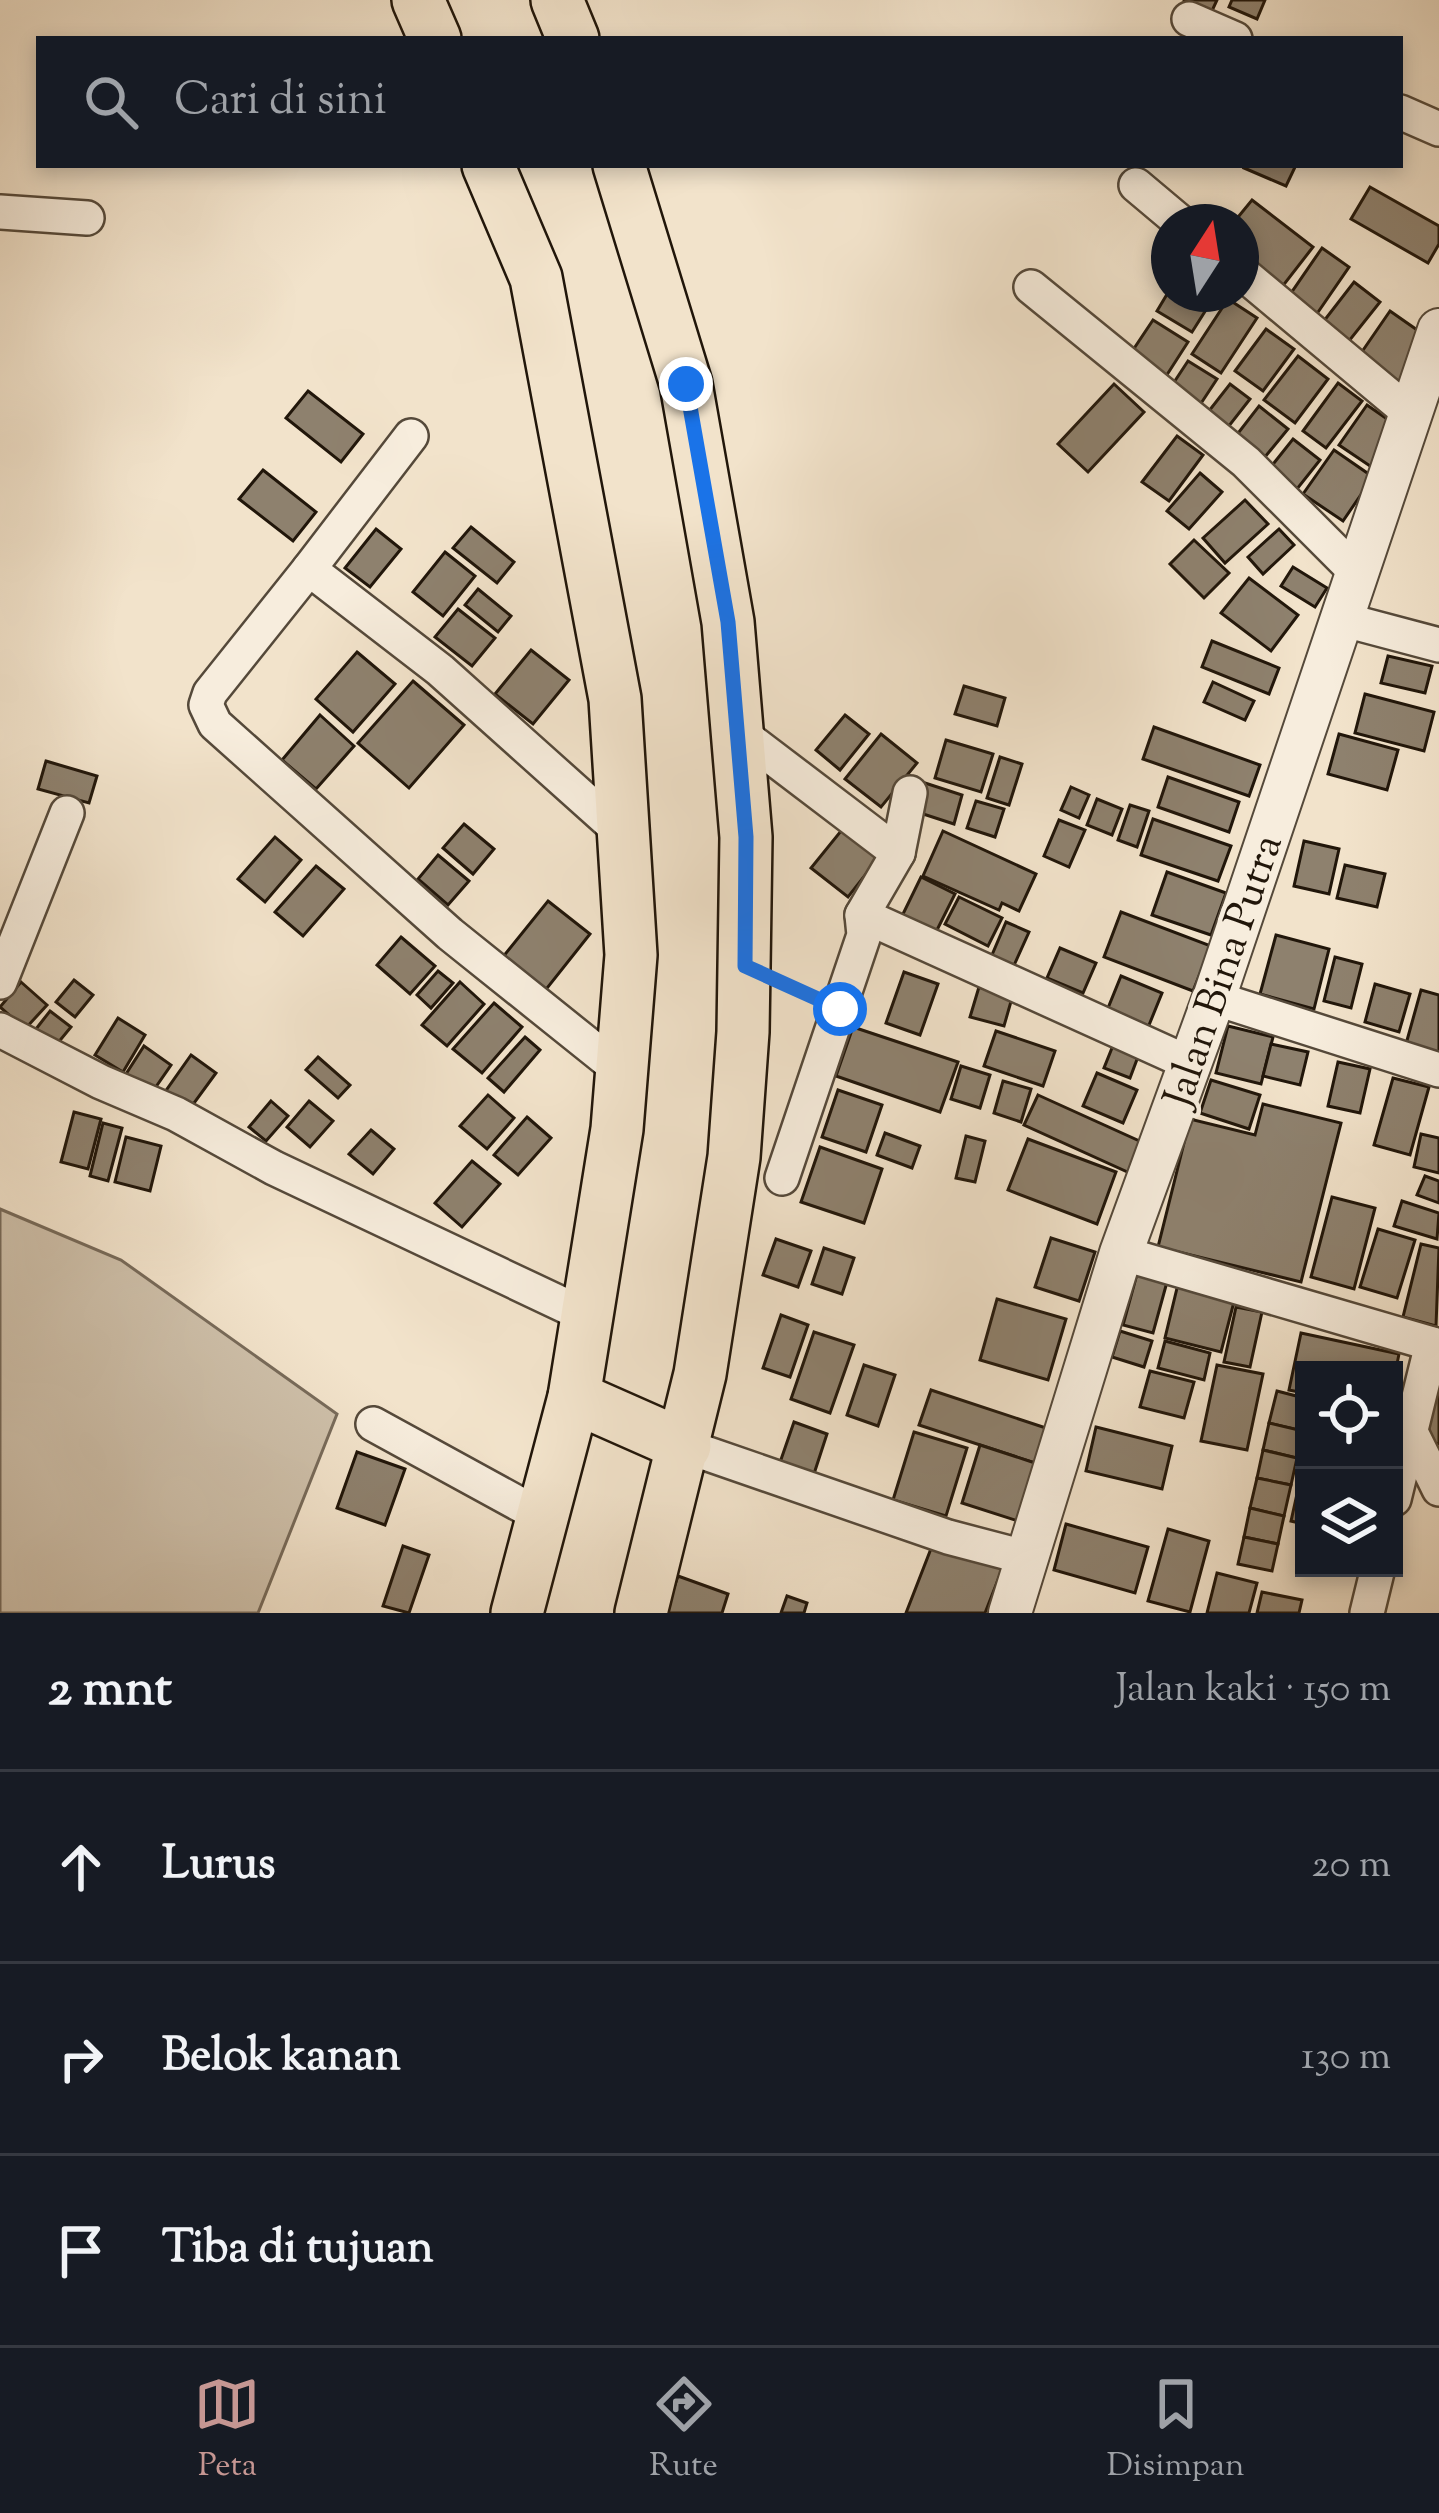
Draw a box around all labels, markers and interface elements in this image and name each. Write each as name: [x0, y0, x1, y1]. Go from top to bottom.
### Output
search box: [36, 36, 1403, 168]
icon: search: [78, 69, 144, 135]
text: Cari di sini: [174, 70, 387, 135]
north arrow: [1151, 204, 1259, 312]
route end: [659, 357, 713, 411]
street label: Jalan Bina Putra: [1150, 827, 1300, 1118]
route start: [813, 982, 867, 1036]
map controls: [1295, 1361, 1403, 1577]
button: locate: [1295, 1361, 1403, 1469]
button: layers: [1295, 1469, 1403, 1577]
text: 2 mnt: [48, 1655, 172, 1728]
text: Jalan kaki · 150 m: [1116, 1663, 1391, 1719]
icon: ahead: [48, 1834, 114, 1900]
text: Lurus: [162, 1834, 276, 1899]
text: 20 m: [1312, 1839, 1391, 1895]
icon: right: [48, 2026, 114, 2092]
text: Belok kanan: [162, 2026, 401, 2091]
text: 130 m: [1301, 2031, 1391, 2087]
icon: arrive: [48, 2218, 114, 2284]
text: Tiba di tujuan: [162, 2218, 434, 2283]
tab: Peta: [194, 2371, 260, 2491]
tab: Rute: [649, 2371, 718, 2491]
tab: Disimpan: [1107, 2371, 1245, 2491]

